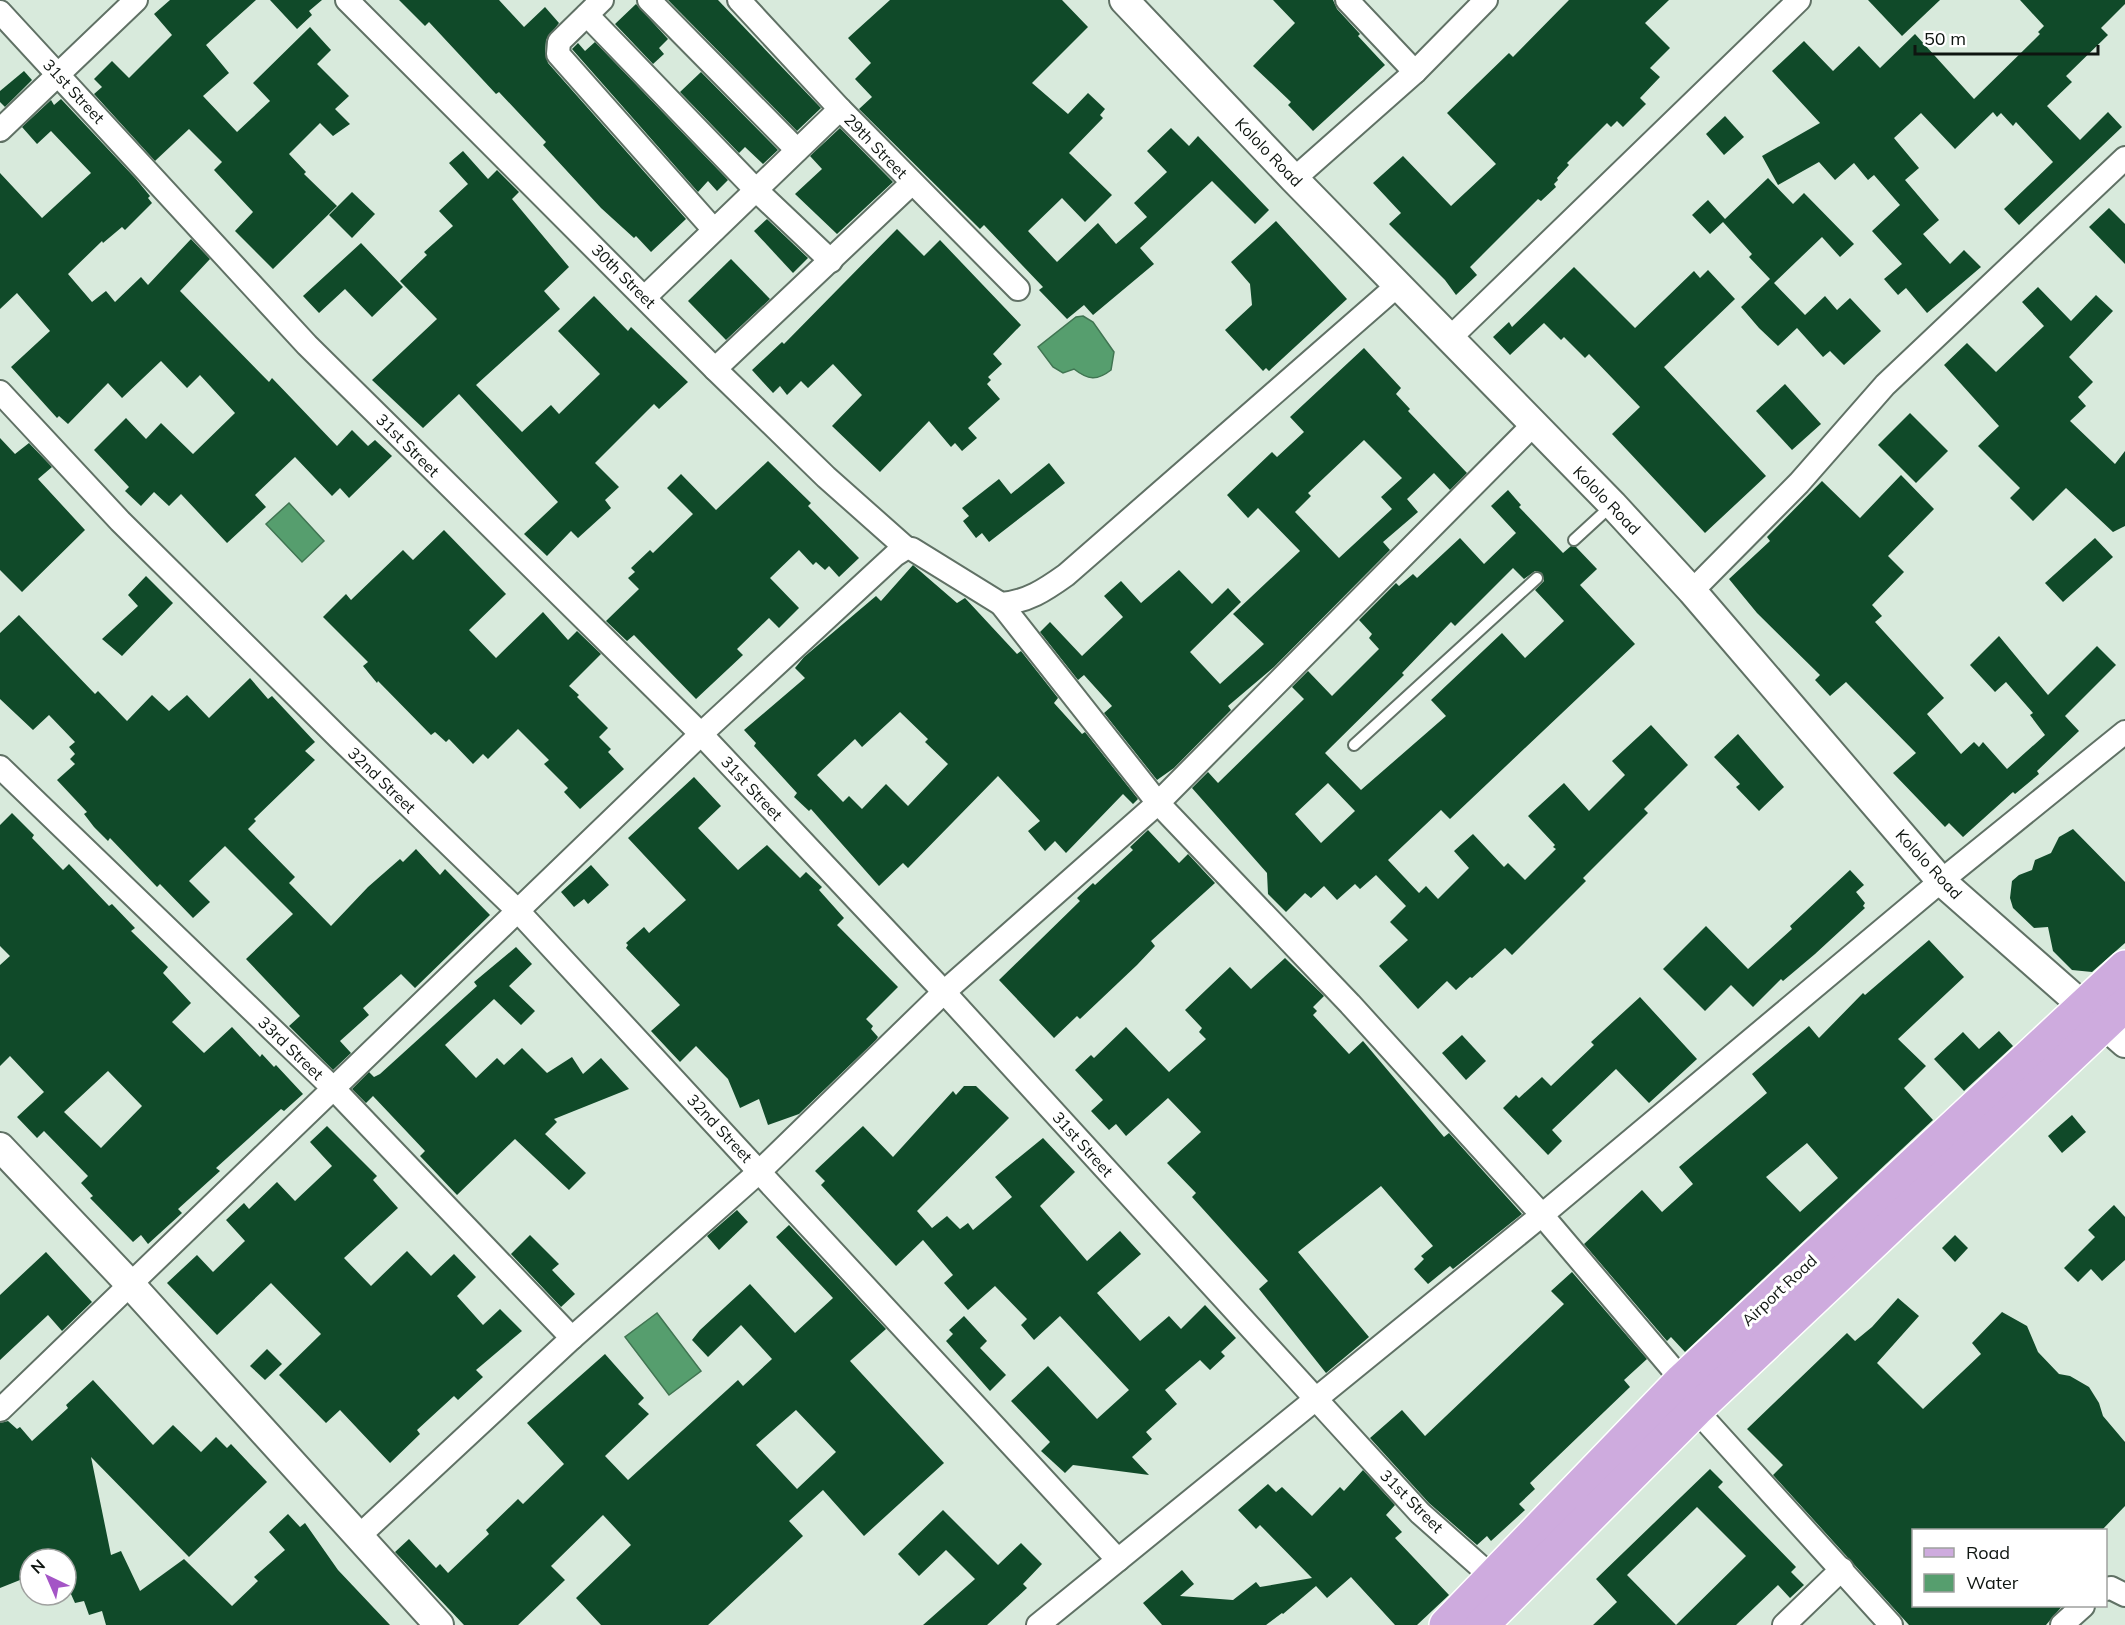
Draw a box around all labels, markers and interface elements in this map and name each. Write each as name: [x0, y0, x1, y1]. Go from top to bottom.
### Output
scale bar: [1915, 18, 2098, 56]
text: 50 m: [1924, 27, 1966, 50]
street label: 31st Street: [39, 55, 109, 128]
street label: 29th Street: [840, 109, 912, 183]
street label: Kololo Road: [1231, 113, 1307, 191]
street label: 30th Street: [588, 240, 661, 313]
street label: 31st Street: [372, 409, 444, 481]
street label: Kololo Road: [1569, 461, 1645, 539]
street label: 32nd Street: [344, 743, 420, 818]
street label: 31st Street: [717, 752, 787, 825]
street label: Kololo Road: [1892, 825, 1966, 903]
street label: 33rd Street: [254, 1012, 328, 1084]
street label: 32nd Street: [683, 1090, 757, 1167]
street label: 31st Street: [1048, 1107, 1118, 1181]
street label: Airport Road: [1737, 1250, 1821, 1330]
street label: 31st Street: [1376, 1465, 1448, 1537]
legend: [1912, 1529, 2107, 1607]
text: Road: [1966, 1541, 2010, 1564]
north arrow: [18, 1547, 78, 1607]
text: N: [26, 1555, 49, 1578]
text: Water: [1966, 1571, 2019, 1594]

